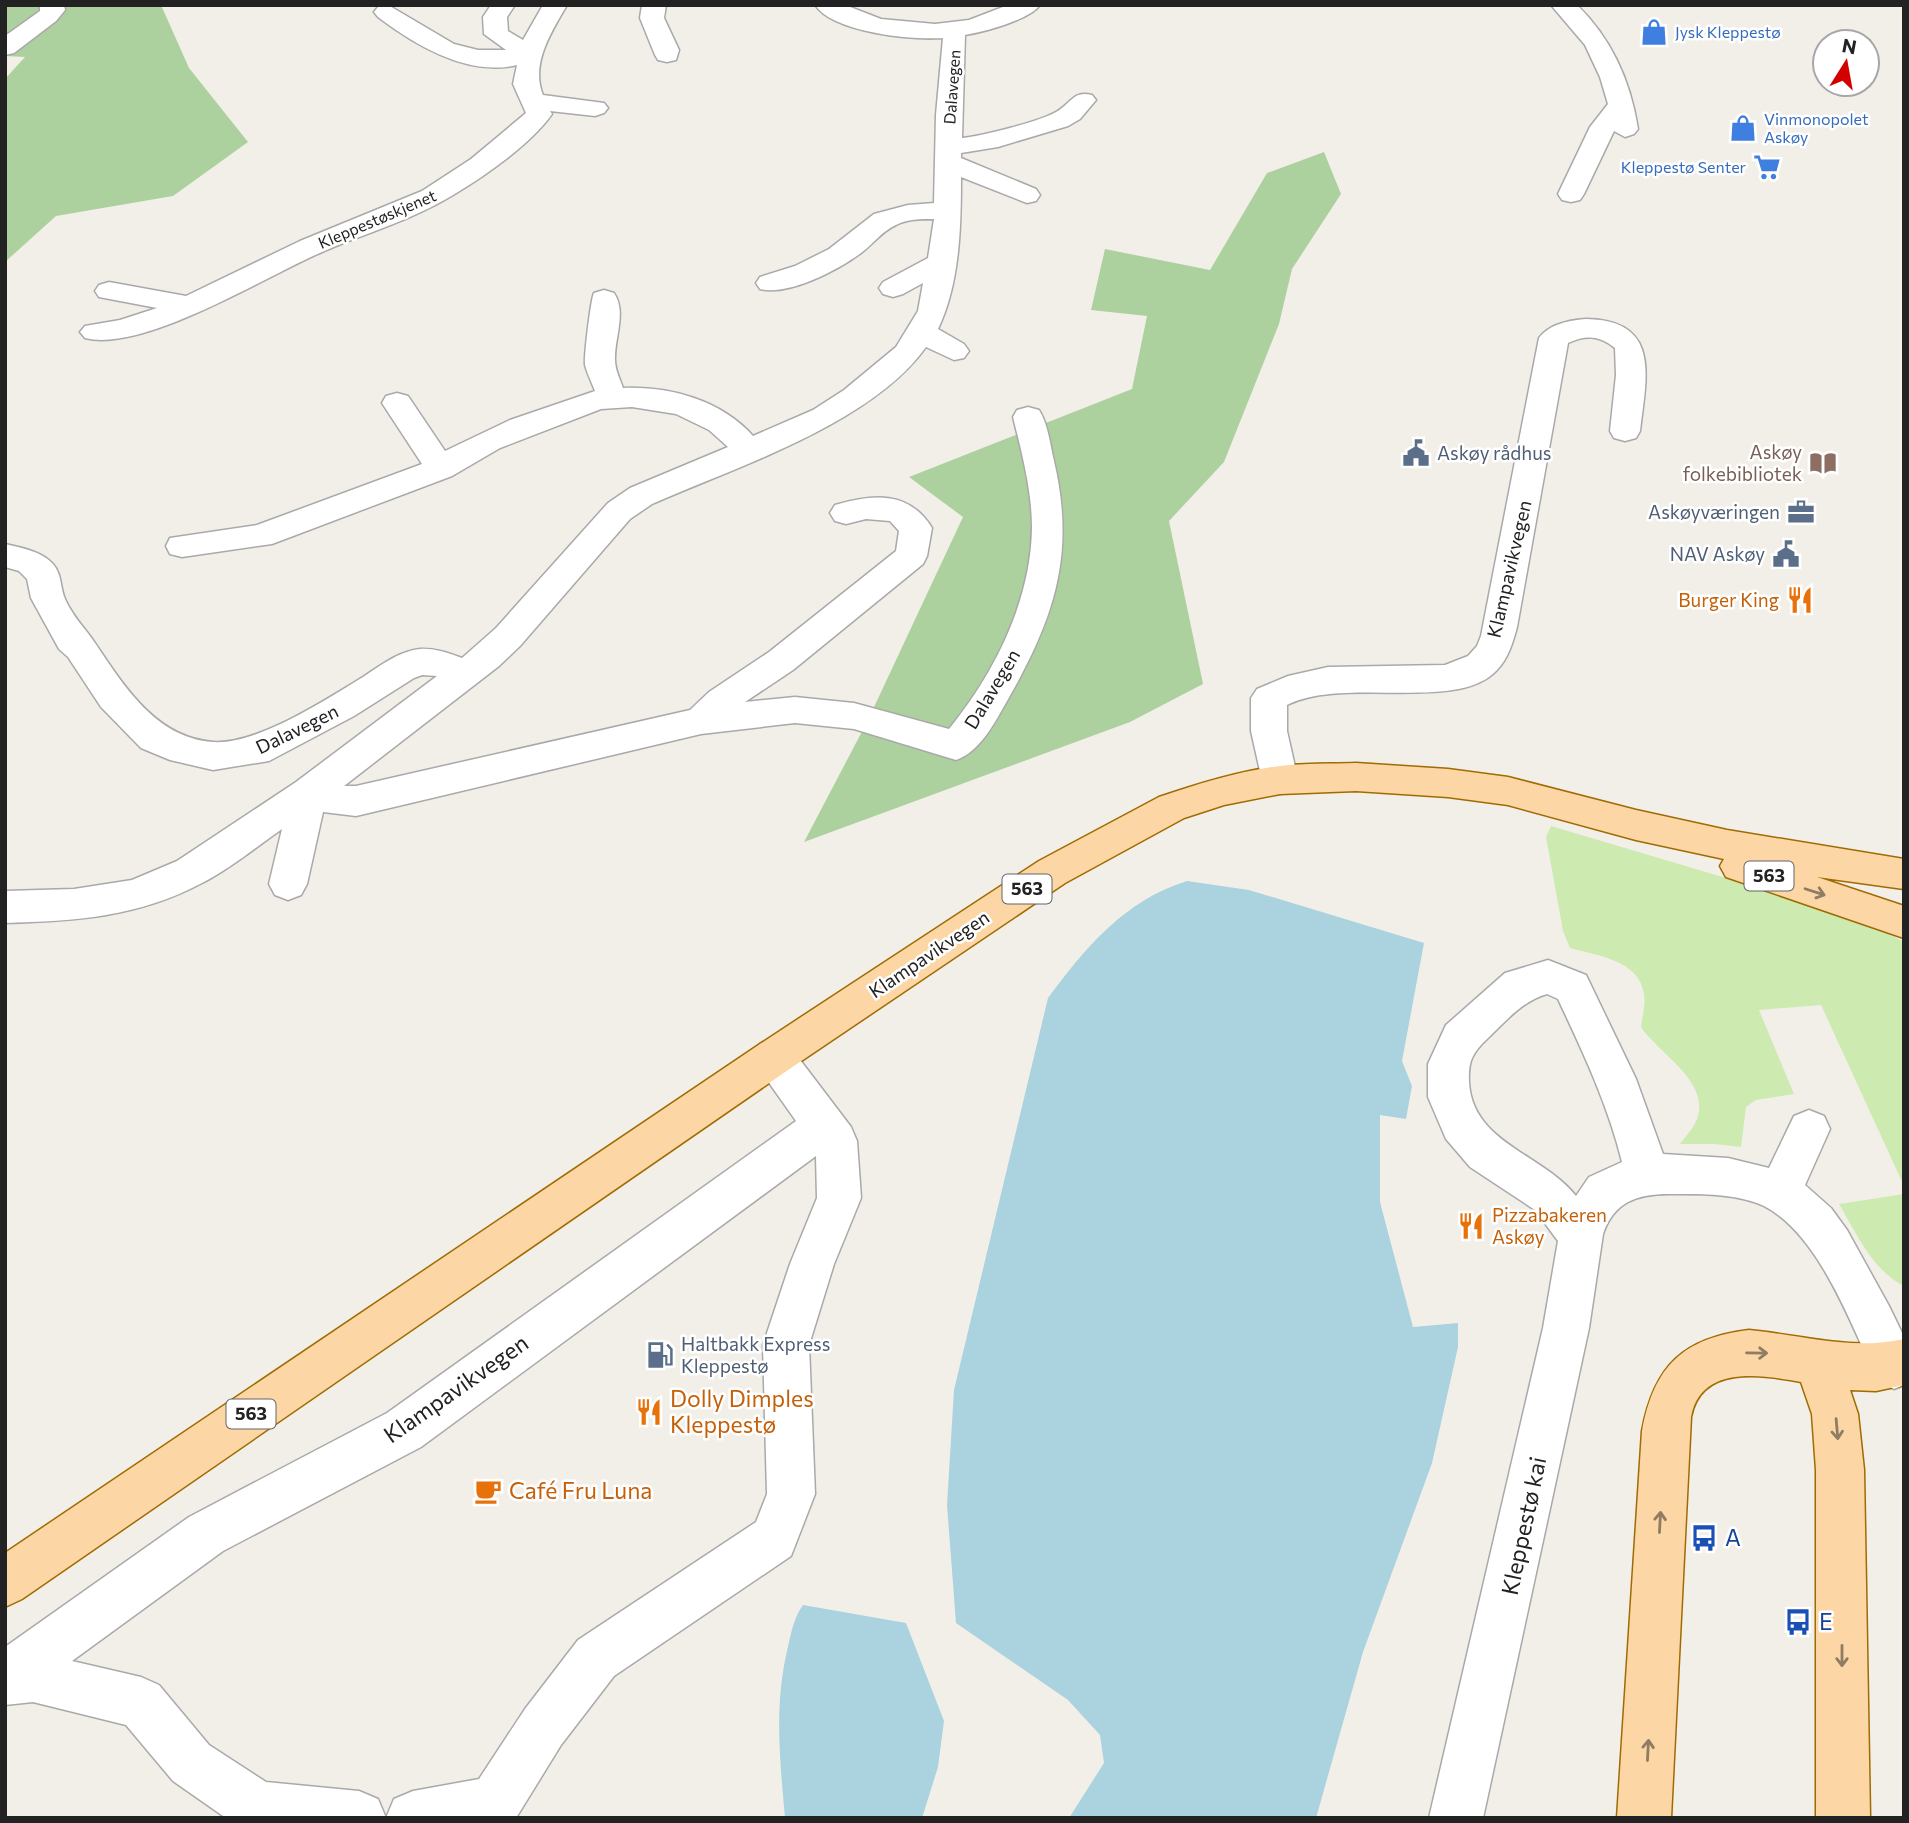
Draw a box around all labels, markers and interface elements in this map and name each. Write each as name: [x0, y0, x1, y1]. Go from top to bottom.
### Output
shop icon: Jysk Kleppestø: [1639, 17, 1669, 47]
place label: Jysk Kleppestø: [1675, 22, 1781, 41]
north arrow: [1811, 28, 1881, 98]
text: N: [1840, 33, 1859, 58]
street label: Dalavegen: [939, 49, 964, 125]
place label: Vinmonopolet Askøy: [1764, 109, 1869, 146]
shop icon: Vinmonopolet Askøy: [1728, 113, 1758, 143]
supermarket icon: Kleppestø Senter: [1752, 152, 1782, 182]
place label: Kleppestø Senter: [1621, 157, 1747, 176]
street label: Kleppestøskjenet: [315, 185, 439, 252]
public building icon: Askøy rådhus: [1401, 438, 1431, 468]
place label: Askøy folkebibliotek: [1683, 440, 1802, 485]
place label: Askøy rådhus: [1437, 441, 1551, 464]
library icon: Askøy folkebibliotek: [1808, 448, 1838, 478]
office icon: Askøyværingen: [1786, 497, 1816, 527]
street label: Klampavikvegen: [1482, 498, 1536, 640]
place label: Askøyværingen: [1648, 500, 1780, 523]
public building icon: NAV Askøy: [1771, 539, 1801, 569]
place label: NAV Askøy: [1670, 542, 1765, 565]
restaurant icon: Burger King: [1785, 585, 1815, 615]
place label: Burger King: [1678, 588, 1779, 611]
street label: Dalavegen: [959, 645, 1024, 733]
street label: Dalavegen: [252, 699, 342, 758]
road number: 563: [1744, 862, 1794, 890]
road number: 563: [1002, 874, 1052, 904]
one-way arrow: [1804, 886, 1826, 899]
street label: Klampavikvegen: [864, 905, 993, 1002]
place label: Pizzabakeren Askøy: [1492, 1203, 1607, 1248]
restaurant icon: Pizzabakeren Askøy: [1456, 1211, 1486, 1241]
street label: Klampavikvegen: [378, 1328, 533, 1448]
place label: Haltbakk Express Kleppestø: [681, 1332, 830, 1377]
fuel station icon: Haltbakk Express Kleppestø: [645, 1340, 675, 1370]
one-way arrow: [1745, 1346, 1768, 1360]
place label: Dolly Dimples Kleppestø: [670, 1384, 814, 1438]
restaurant icon: Dolly Dimples Kleppestø: [634, 1397, 664, 1427]
road number: 563: [226, 1400, 276, 1428]
one-way arrow: [1831, 1417, 1844, 1439]
street label: Kleppestø kai: [1495, 1454, 1551, 1598]
cafe icon: Café Fru Luna: [473, 1476, 503, 1506]
place label: Café Fru Luna: [509, 1476, 652, 1504]
one-way arrow: [1653, 1511, 1666, 1534]
bus stop icon: A: [1689, 1523, 1719, 1553]
place label: A: [1725, 1523, 1741, 1551]
bus stop icon: E: [1783, 1607, 1813, 1637]
place label: E: [1819, 1607, 1833, 1635]
one-way arrow: [1835, 1644, 1849, 1667]
one-way arrow: [1642, 1739, 1655, 1761]

